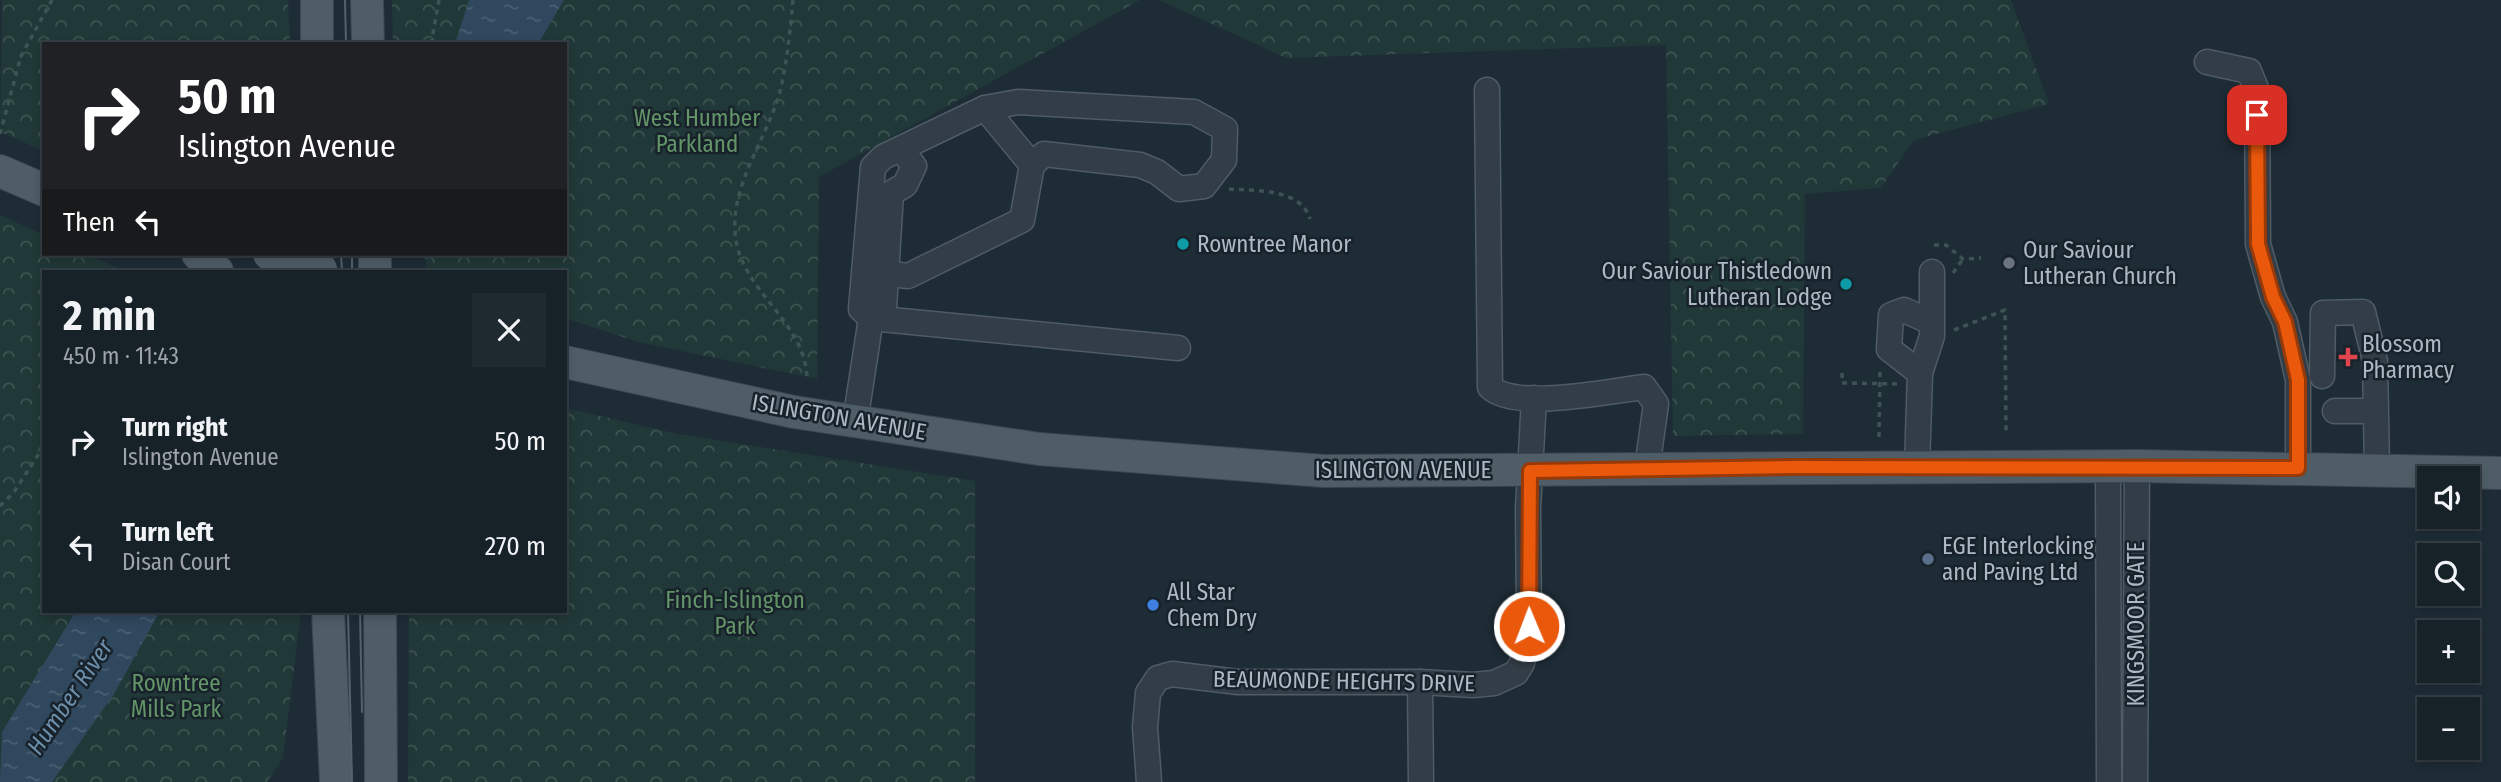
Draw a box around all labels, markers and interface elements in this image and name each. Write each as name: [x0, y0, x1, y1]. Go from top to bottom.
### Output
text: 50 m: [178, 67, 276, 126]
icon: right: [63, 70, 154, 161]
pin: [2227, 85, 2287, 145]
icon: arrive: [2238, 96, 2276, 134]
park label: West Humber Parkland: [634, 104, 760, 158]
text: Islington Avenue: [178, 127, 396, 165]
icon: left: [129, 203, 167, 241]
text: Then: [63, 207, 115, 238]
place label: Rowntree Manor: [1197, 230, 1351, 258]
marker: Rowntree Manor: [1175, 236, 1191, 252]
place label: Our Saviour Lutheran Church: [2023, 236, 2177, 290]
marker: Our Saviour Lutheran Church: [2001, 255, 2017, 271]
place label: Our Saviour Thistledown Lutheran Lodge: [1602, 257, 1832, 311]
marker: Our Saviour Thistledown Lutheran Lodge: [1838, 276, 1854, 292]
text: 2 min: [63, 291, 156, 341]
button: close: [472, 293, 546, 367]
place label: Blossom Pharmacy: [2362, 330, 2455, 384]
text: 450 m · 11:43: [63, 342, 179, 370]
marker: Blossom Pharmacy: [2340, 349, 2356, 365]
street label: ISLINGTON AVENUE: [750, 388, 928, 446]
text: Turn right: [122, 412, 228, 443]
icon: right: [63, 423, 101, 461]
text: 50 m: [494, 426, 546, 457]
text: Islington Avenue: [122, 443, 279, 471]
street label: ISLINGTON AVENUE: [1315, 456, 1491, 484]
map controls: [2417, 466, 2480, 760]
button: sound: [2417, 466, 2480, 529]
text: Turn left: [122, 517, 214, 548]
icon: left: [63, 528, 101, 566]
text: 270 m: [485, 531, 546, 562]
place label: EGE Interlocking and Paving Ltd: [1942, 532, 2094, 586]
street label: KINGSMOOR GATE: [2122, 541, 2150, 707]
button: search: [2417, 543, 2480, 606]
text: Disan Court: [122, 548, 231, 576]
marker: EGE Interlocking and Paving Ltd: [1920, 551, 1936, 567]
place label: All Star Chem Dry: [1167, 578, 1257, 632]
park label: Finch-Islington Park: [665, 586, 805, 640]
position arrow: [1492, 589, 1566, 663]
marker: All Star Chem Dry: [1145, 597, 1161, 613]
button: +: [2417, 620, 2480, 683]
water label: Humber River: [21, 634, 119, 760]
street label: BEAUMONDE HEIGHTS DRIVE: [1213, 665, 1475, 697]
park label: Rowntree Mills Park: [131, 669, 221, 723]
button: −: [2417, 697, 2480, 760]

